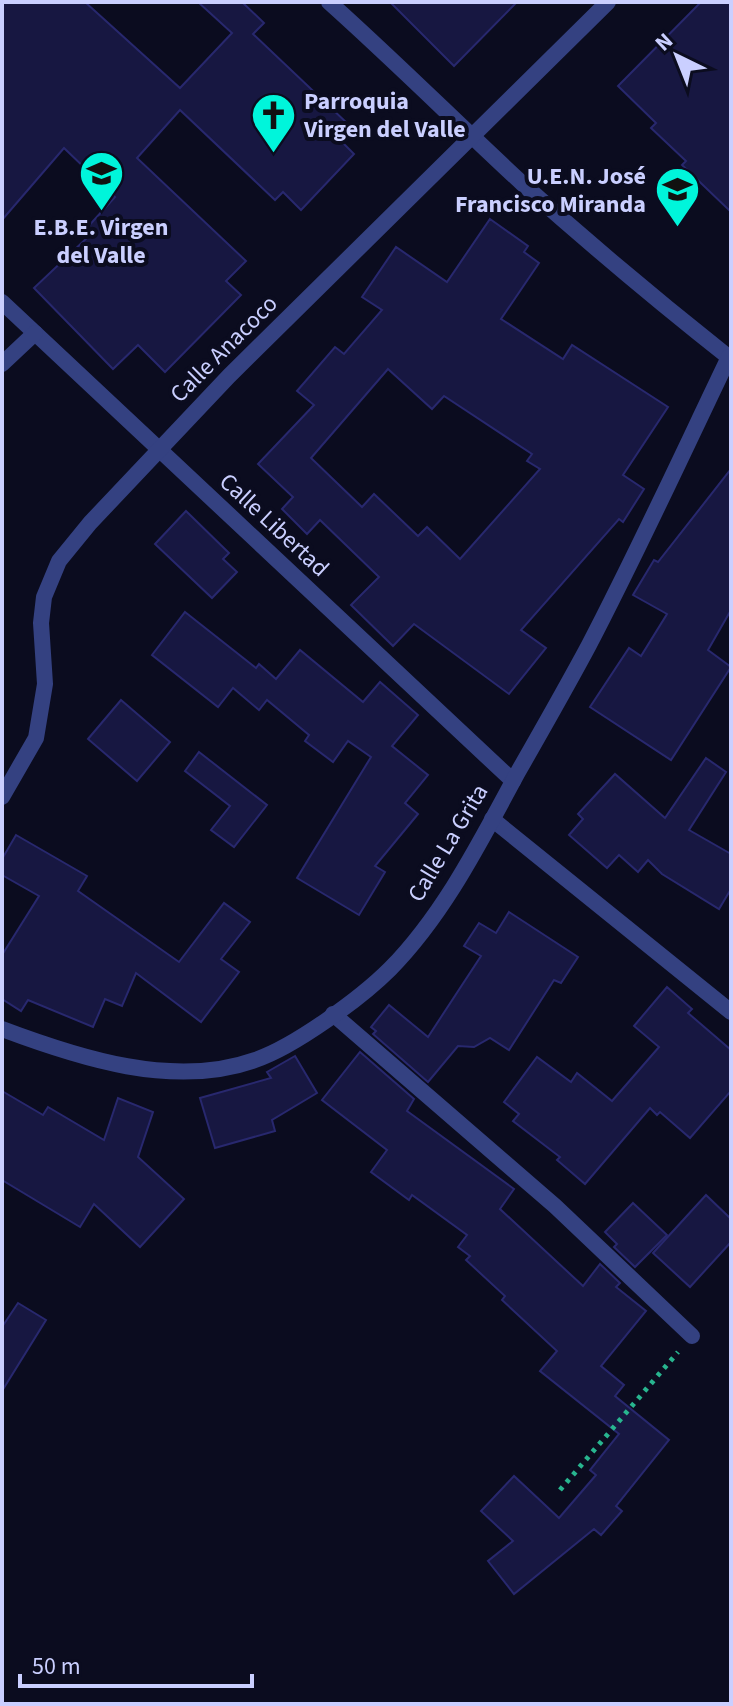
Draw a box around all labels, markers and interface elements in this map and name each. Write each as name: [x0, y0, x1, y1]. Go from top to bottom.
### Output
north arrow: [637, 16, 717, 96]
text: N: [648, 25, 680, 59]
place label: Parroquia Virgen del Valle: [303, 84, 466, 147]
church icon: Parroquia Virgen del Valle: [249, 91, 297, 154]
school or university icon: E.B.E. Virgen del Valle: [77, 149, 125, 212]
place label: U.E.N. José Francisco Miranda: [455, 159, 646, 222]
school or university icon: U.E.N. José Francisco Miranda: [653, 166, 701, 229]
place label: E.B.E. Virgen del Valle: [33, 210, 169, 273]
street label: Calle Anacoco: [162, 287, 286, 411]
street label: Calle Libertad: [211, 465, 337, 585]
street label: Calle La Grita: [399, 777, 497, 909]
scale bar: [20, 1638, 252, 1688]
text: 50 m: [32, 1649, 81, 1684]

